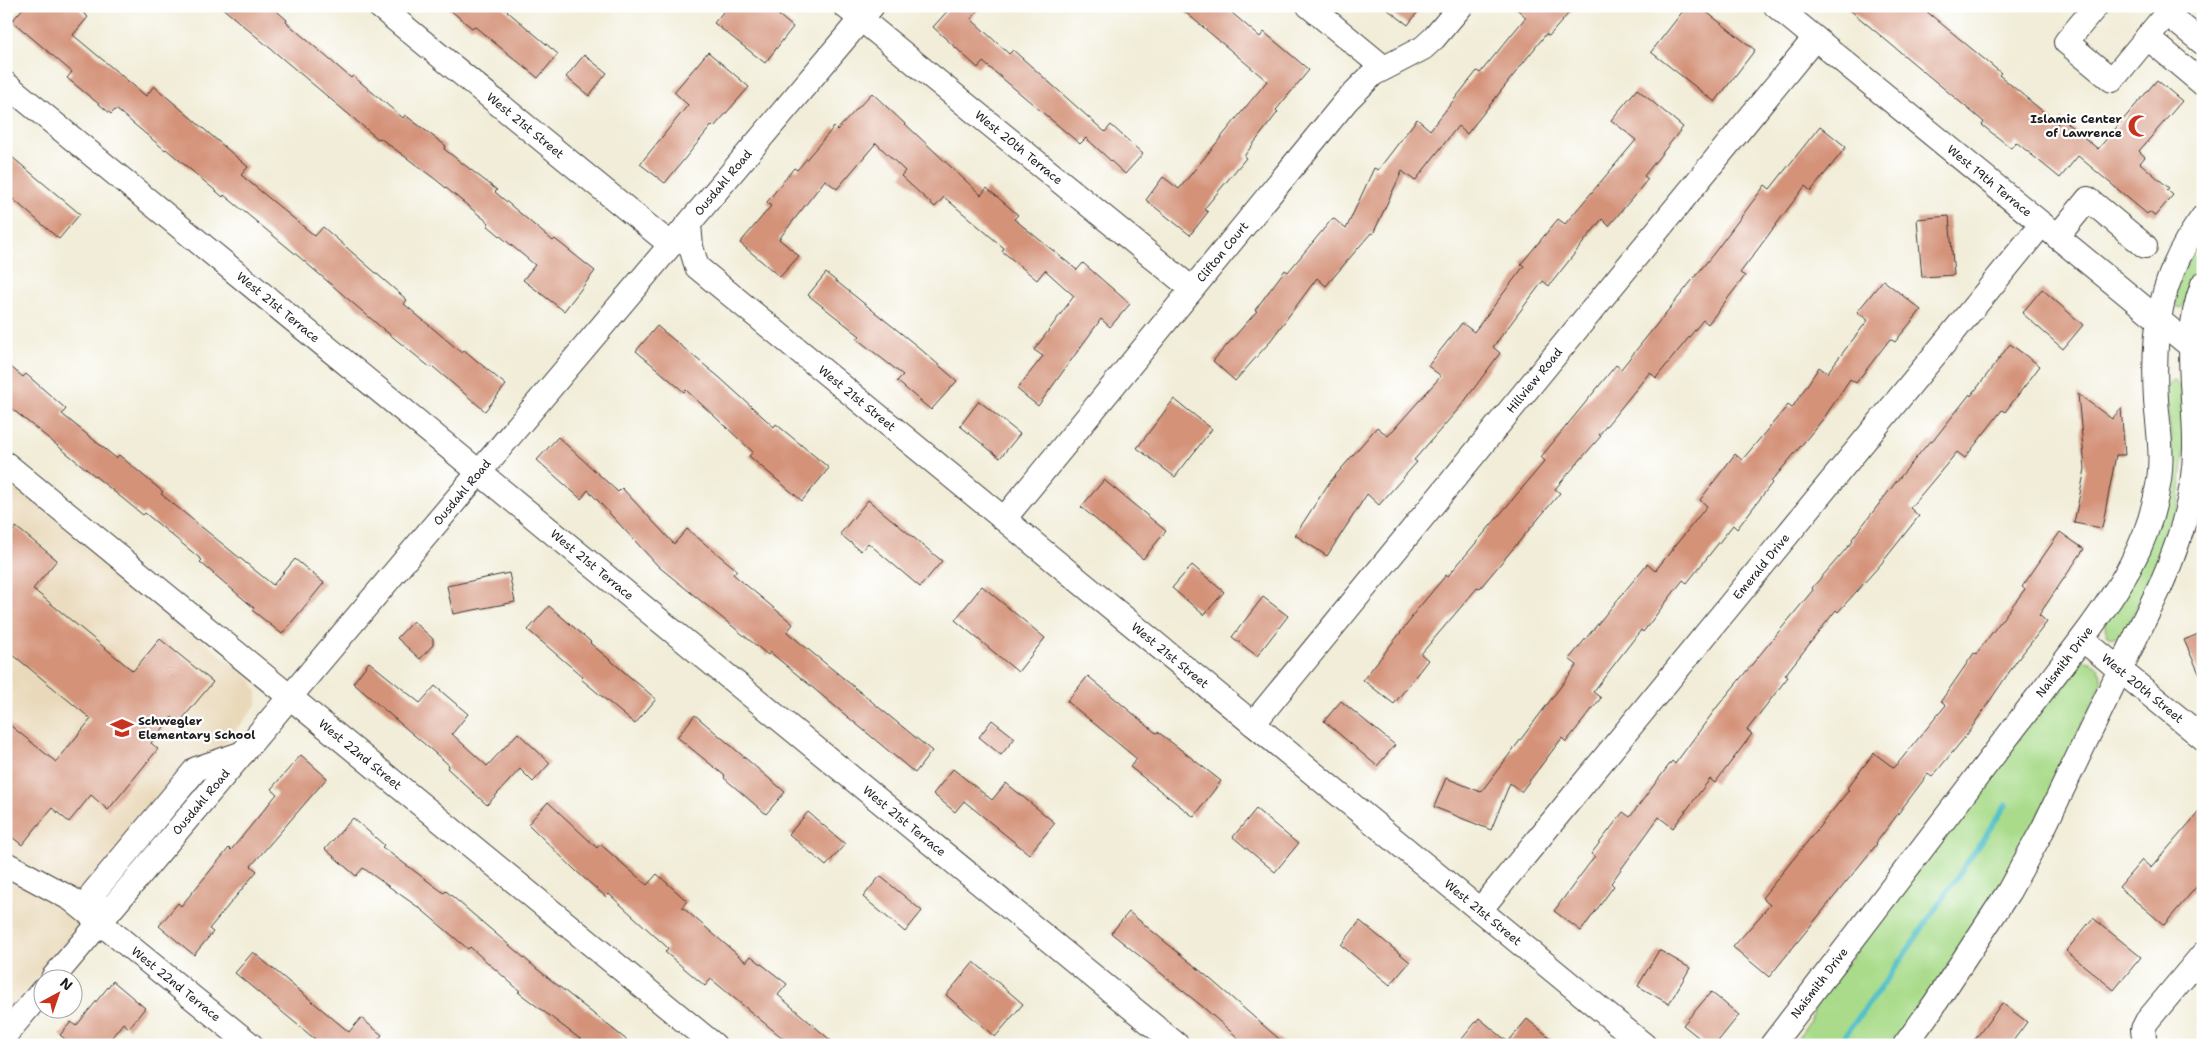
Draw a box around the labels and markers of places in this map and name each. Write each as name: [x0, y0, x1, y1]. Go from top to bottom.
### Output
place label: Islamic Center of Lawrence: [2030, 111, 2123, 141]
mosque icon: Islamic Center of Lawrence: [2126, 113, 2152, 139]
place label: Schwegler Elementary School: [138, 713, 255, 743]
school or university icon: Schwegler Elementary School: [109, 715, 135, 741]

